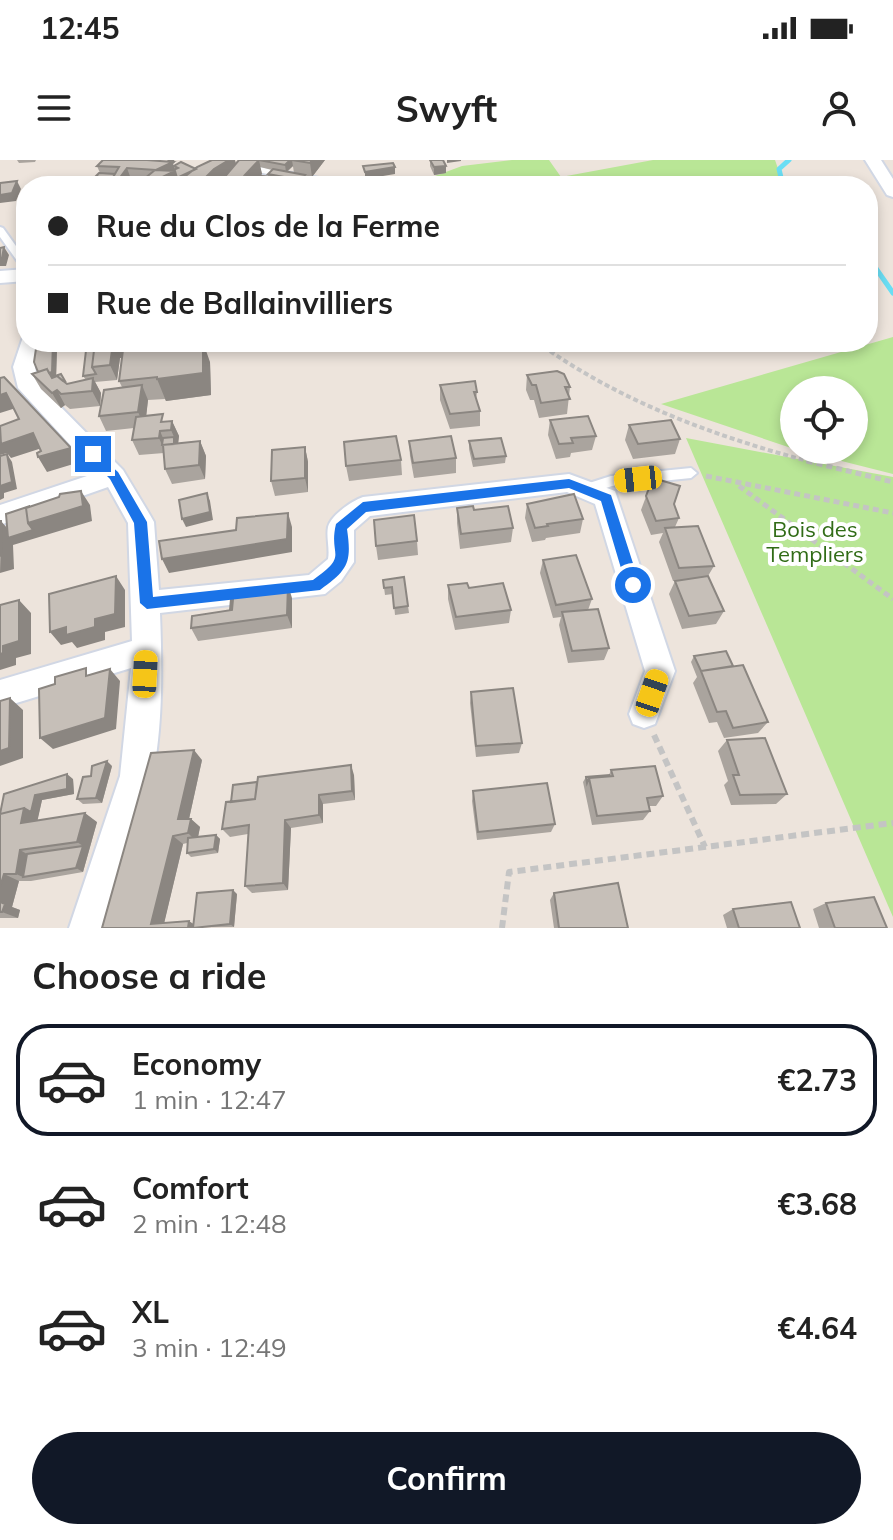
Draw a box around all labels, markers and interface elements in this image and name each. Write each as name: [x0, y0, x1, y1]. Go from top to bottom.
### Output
text: 12:45: [40, 9, 119, 47]
icon: menu: [32, 86, 76, 130]
text: Swyft: [396, 86, 497, 131]
icon: person: [817, 86, 861, 130]
text: Rue du Clos de la Ferme: [96, 207, 440, 245]
text: Rue de Ballainvilliers: [96, 284, 393, 322]
map controls: [780, 376, 868, 464]
button: locate: [780, 376, 868, 464]
route end: [75, 436, 111, 472]
car: [613, 465, 663, 493]
park label: Bois des Templiers: [766, 515, 864, 568]
route start: [615, 567, 651, 603]
car: [132, 649, 158, 699]
car: [633, 666, 671, 720]
text: Choose a ride: [32, 953, 266, 998]
icon: car: [36, 1044, 108, 1116]
text: Economy: [132, 1045, 261, 1083]
text: €2.73: [778, 1061, 857, 1099]
text: 1 min · 12:47: [132, 1083, 287, 1116]
icon: car: [36, 1168, 108, 1240]
text: Comfort: [132, 1169, 249, 1207]
text: €3.68: [778, 1185, 857, 1223]
text: 2 min · 12:48: [132, 1207, 287, 1240]
icon: car: [36, 1292, 108, 1364]
text: XL: [132, 1293, 169, 1331]
text: €4.64: [778, 1309, 857, 1347]
text: 3 min · 12:49: [132, 1331, 287, 1364]
button: Confirm: [32, 1432, 861, 1524]

